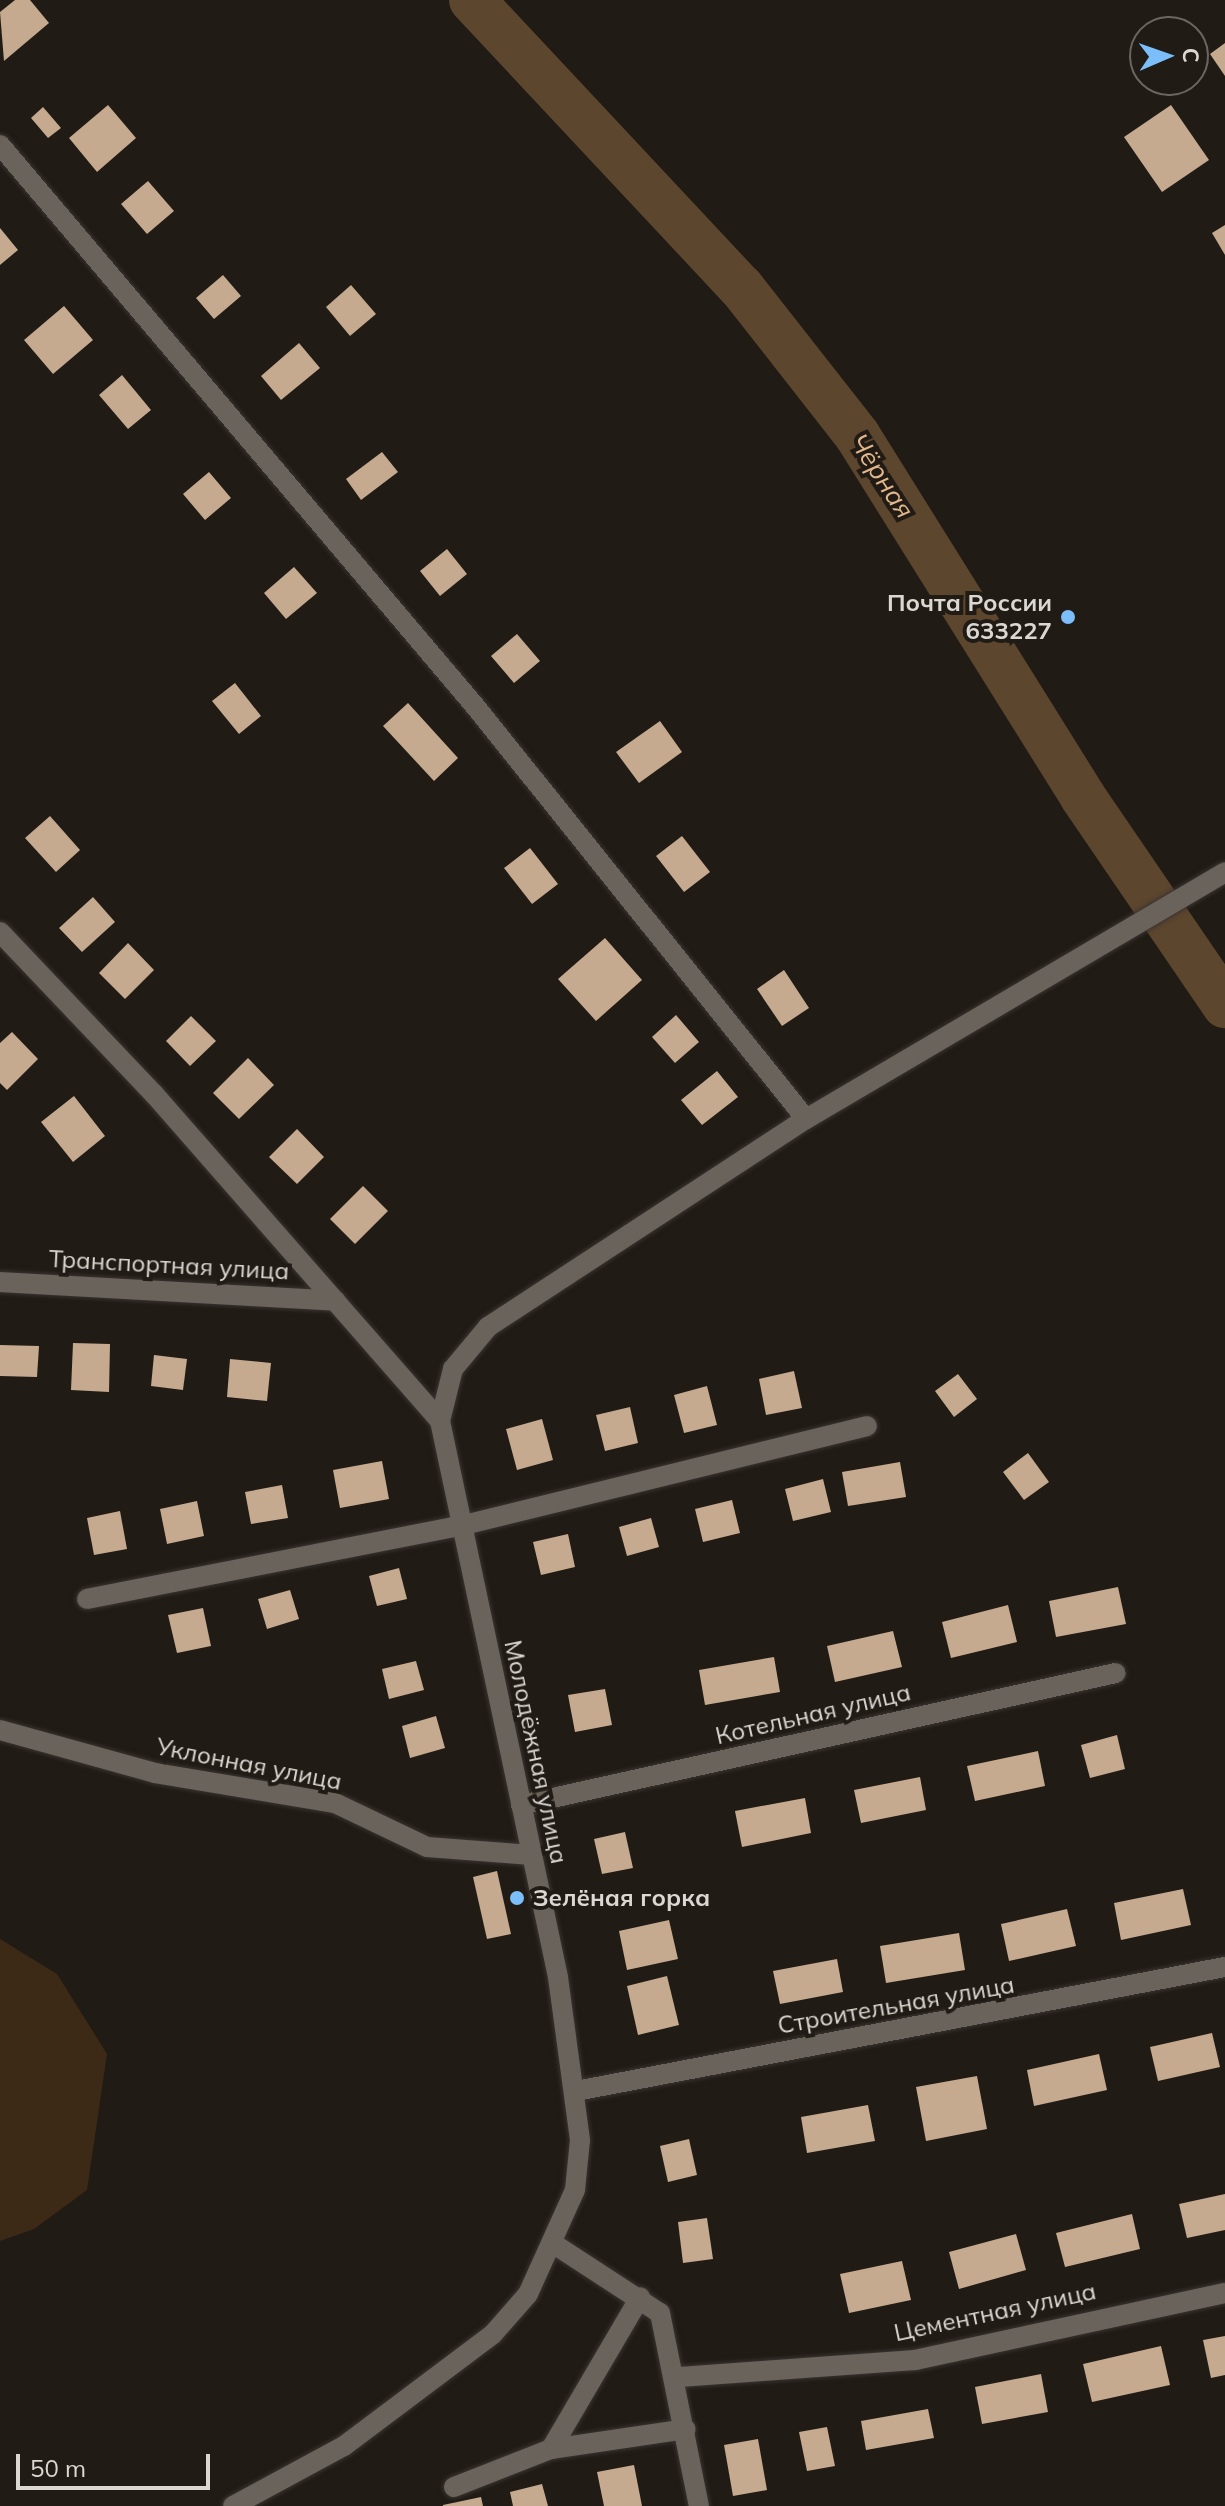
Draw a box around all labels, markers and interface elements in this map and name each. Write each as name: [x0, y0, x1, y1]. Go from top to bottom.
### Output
north arrow: [1129, 16, 1209, 96]
text: С: [1177, 47, 1205, 63]
water label: Чёрная: [843, 428, 921, 524]
place label: Почта России 633227: [887, 589, 1052, 645]
marker: Почта России 633227: [1059, 608, 1077, 626]
street label: Транспортная улица: [48, 1244, 290, 1286]
street label: Молодёжная улица: [498, 1638, 574, 1866]
street label: Котельная улица: [713, 1678, 913, 1750]
street label: Уклонная улица: [154, 1732, 344, 1796]
place label: Зелёная горка: [533, 1884, 710, 1912]
marker: Зелёная горка: [508, 1889, 526, 1907]
street label: Строительная улица: [775, 1970, 1017, 2040]
street label: Цементная улица: [891, 2277, 1099, 2347]
scale bar: [20, 2438, 214, 2488]
text: 50 m: [30, 2453, 86, 2483]

